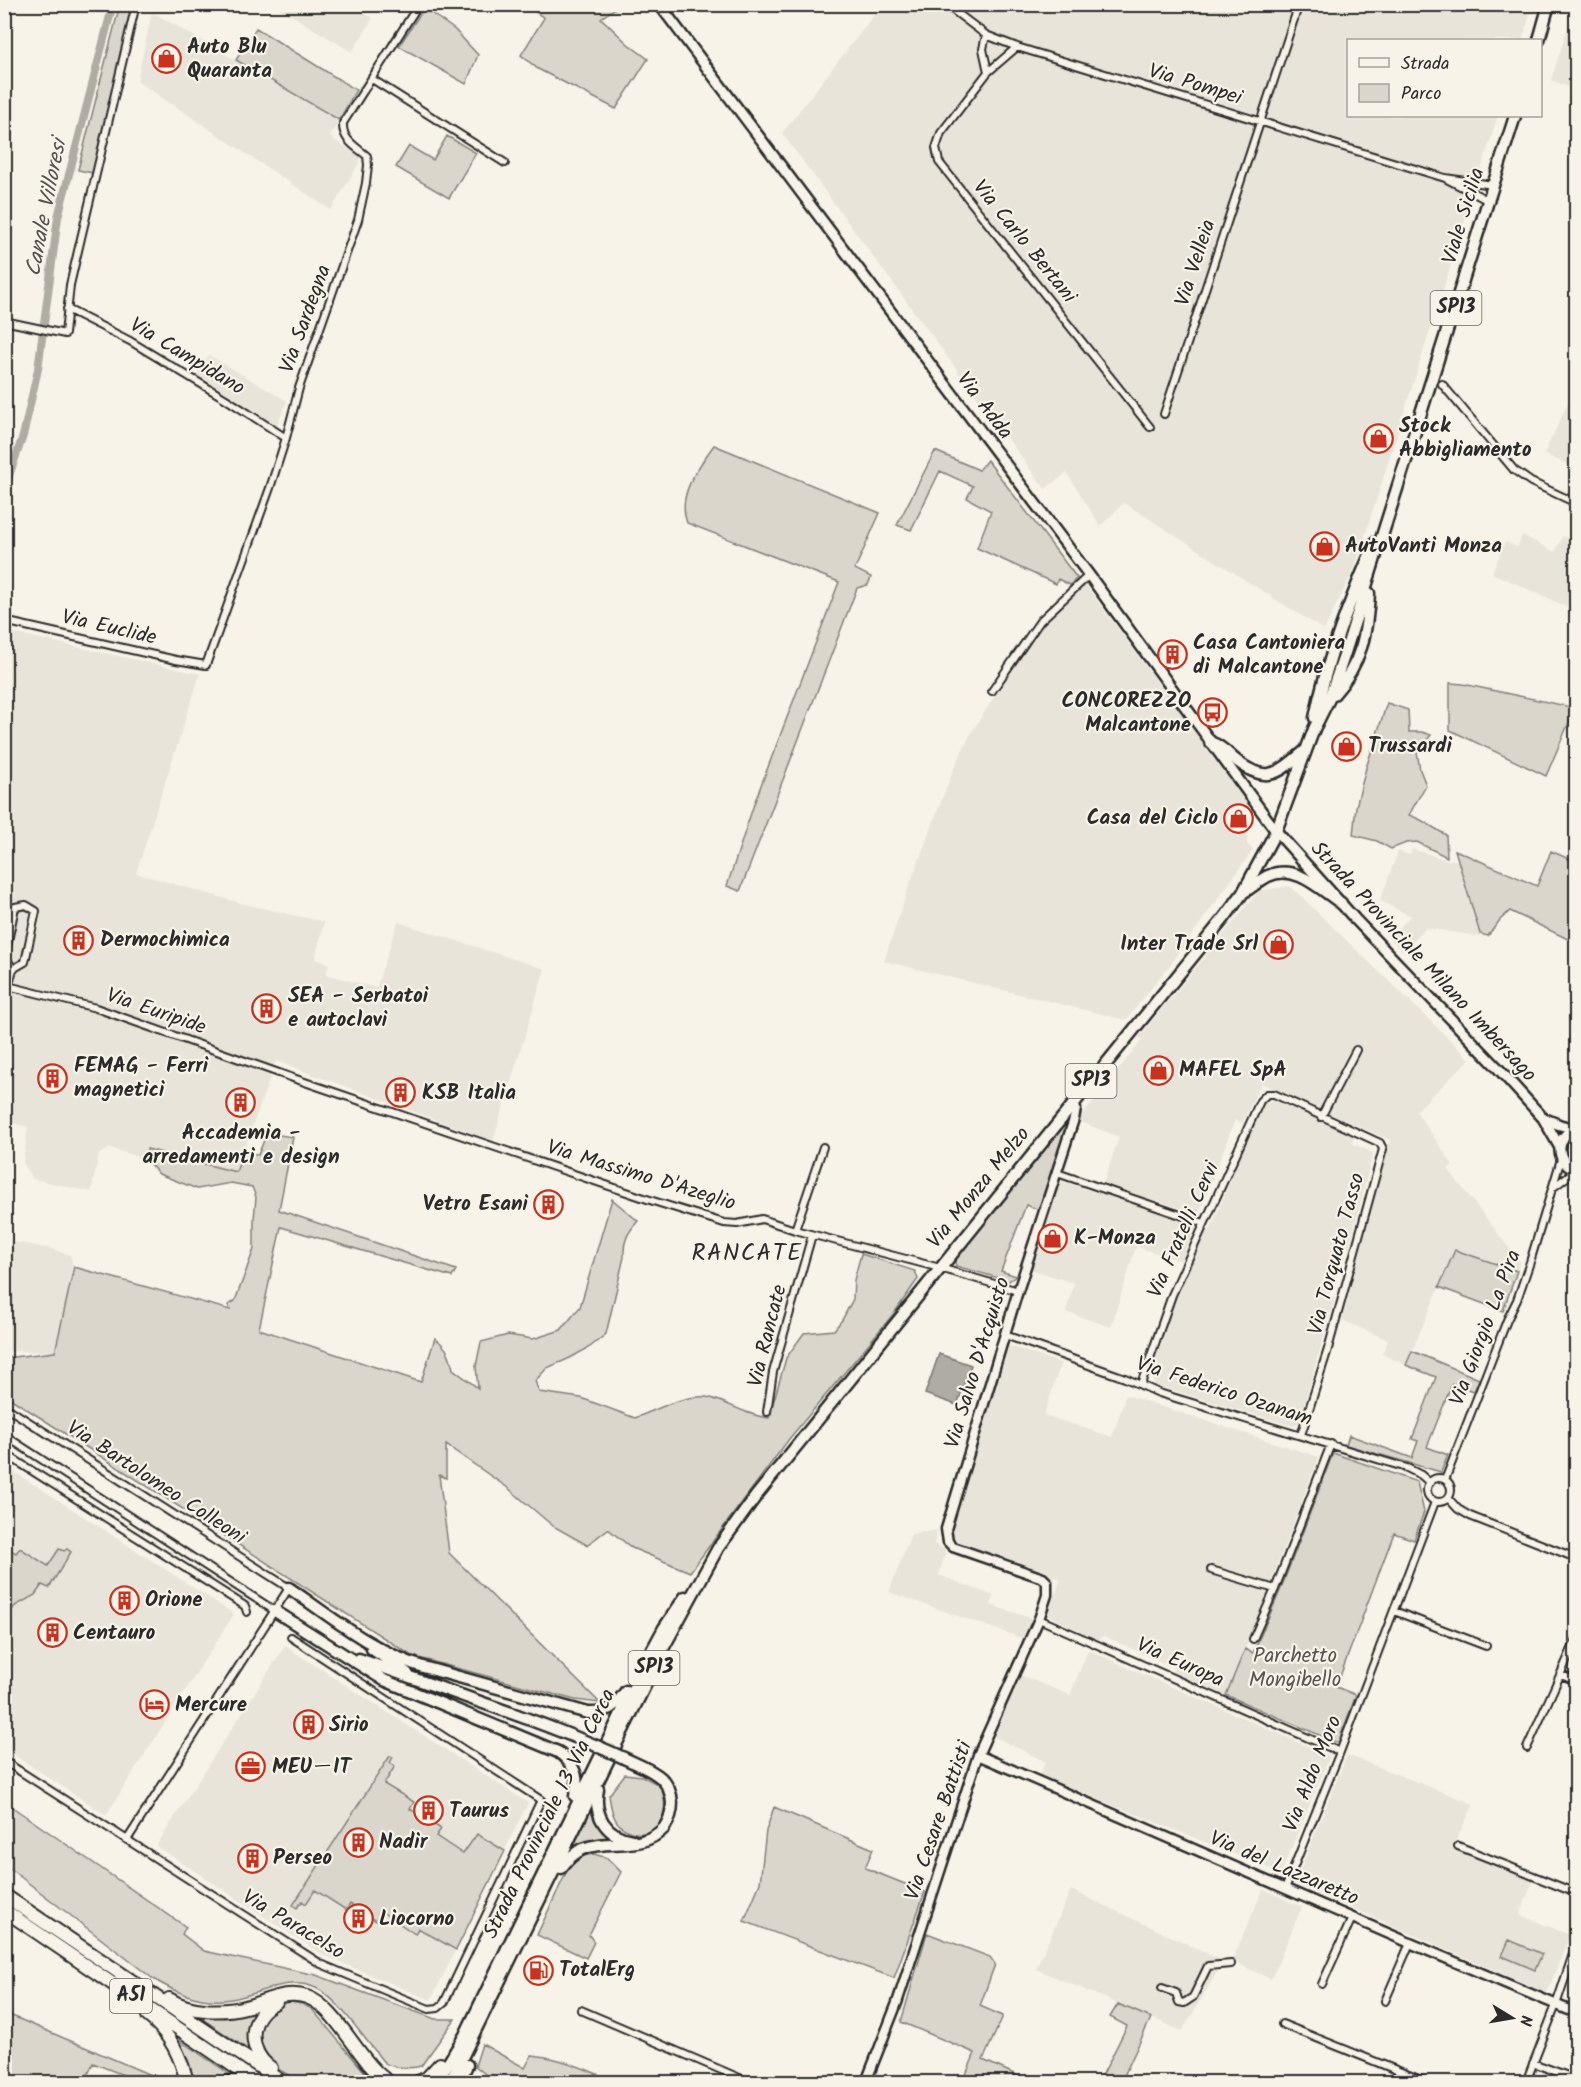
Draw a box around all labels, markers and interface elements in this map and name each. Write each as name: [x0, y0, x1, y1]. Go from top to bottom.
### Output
place label: Auto Blu Quaranta: [187, 31, 272, 88]
legend: [1347, 39, 1542, 117]
shop icon: Auto Blu Quaranta: [150, 43, 182, 75]
text: Strada: [1401, 50, 1449, 79]
street label: Via Pompei: [1144, 55, 1247, 115]
text: Parco: [1401, 80, 1441, 109]
water label: Canale Villoresi: [17, 132, 78, 280]
street label: Viale Sicilia: [1434, 164, 1494, 268]
street label: Via Carlo Bertani: [964, 173, 1085, 312]
street label: Via Velleia: [1166, 215, 1226, 311]
street label: Via Sardegna: [271, 260, 341, 378]
road number: SP13: [1430, 291, 1482, 325]
street label: Via Campidano: [123, 309, 251, 405]
street label: Via Adda: [947, 365, 1021, 447]
place label: Stock Abbigliamento: [1399, 410, 1532, 467]
shop icon: Stock Abbigliamento: [1362, 422, 1394, 454]
shop icon: AutoVanti Monza: [1308, 530, 1340, 562]
place label: AutoVanti Monza: [1345, 530, 1502, 563]
street label: Via Euclide: [58, 601, 160, 655]
place label: Casa Cantoniera di Malcantone: [1193, 627, 1346, 684]
building icon: Casa Cantoniera di Malcantone: [1156, 639, 1188, 671]
place label: CONCOREZZO Malcantone: [1062, 685, 1191, 742]
bus stop icon: CONCOREZZO Malcantone: [1196, 697, 1228, 729]
shop icon: Trussardi: [1331, 730, 1363, 762]
place label: Trussardi: [1368, 730, 1452, 763]
place label: Casa del Ciclo: [1087, 802, 1218, 835]
shop icon: Casa del Ciclo: [1223, 802, 1255, 834]
street label: Strada Provinciale Milano Imbersago: [1302, 834, 1544, 1090]
building icon: Dermochimica: [63, 924, 95, 956]
place label: Dermochimica: [100, 924, 230, 957]
place label: Inter Trade Srl: [1120, 928, 1258, 961]
shop icon: Inter Trade Srl: [1263, 928, 1295, 960]
street label: Via Euripide: [102, 980, 211, 1045]
place label: SEA - Serbatoi e autoclavi: [288, 980, 429, 1037]
building icon: SEA - Serbatoi e autoclavi: [251, 992, 283, 1024]
place label: FEMAG - Ferri magnetici: [74, 1050, 209, 1107]
shop icon: MAFEL SpA: [1142, 1054, 1174, 1086]
place label: MAFEL SpA: [1179, 1054, 1287, 1087]
building icon: FEMAG - Ferri magnetici: [37, 1062, 69, 1094]
road number: SP13: [1066, 1064, 1116, 1098]
building icon: KSB Italia: [385, 1077, 417, 1109]
place label: KSB Italia: [422, 1077, 516, 1110]
building icon: Accademia - arredamenti e design: [225, 1086, 257, 1118]
place label: Accademia - arredamenti e design: [142, 1117, 340, 1174]
street label: Via Monza Melzo: [919, 1120, 1039, 1256]
street label: Via Massimo D'Azeglio: [542, 1132, 740, 1220]
street label: Via Fratelli Cervi: [1139, 1156, 1229, 1304]
street label: Via Torquato Tasso: [1300, 1169, 1374, 1339]
place label: Vetro Esani: [423, 1188, 529, 1221]
building icon: Vetro Esani: [533, 1188, 565, 1220]
shop icon: K-Monza: [1037, 1222, 1069, 1254]
place label: K-Monza: [1074, 1222, 1156, 1255]
district label: RANCATE: [691, 1234, 803, 1273]
street label: Via Giorgio La Pira: [1441, 1245, 1531, 1411]
street label: Via Salvo D'Acquisto: [936, 1273, 1020, 1453]
street label: Via Rancate: [739, 1281, 797, 1391]
street label: Via Federico Ozanam: [1132, 1348, 1316, 1436]
street label: Via Bartolomeo Colleoni: [60, 1412, 253, 1554]
building icon: Orione: [108, 1584, 140, 1616]
place label: Orione: [145, 1584, 203, 1617]
building icon: Centauro: [36, 1617, 68, 1649]
place label: Centauro: [73, 1617, 156, 1650]
street label: Via Europa: [1131, 1629, 1229, 1697]
park label: Parchetto Mongibello: [1249, 1640, 1341, 1697]
road number: SP13: [628, 1651, 680, 1685]
street label: Strada Provinciale 13 Via Cerca: [475, 1683, 625, 1945]
hotel icon: Mercure: [138, 1689, 170, 1721]
place label: Mercure: [175, 1689, 247, 1722]
building icon: Sirio: [292, 1709, 324, 1741]
place label: Sirio: [329, 1709, 369, 1742]
street label: Via Aldo Moro: [1275, 1711, 1351, 1837]
street label: Via Cesare Battisti: [896, 1736, 982, 1905]
office icon: MEUーIT: [235, 1751, 267, 1783]
place label: MEUーIT: [272, 1751, 353, 1784]
building icon: Taurus: [412, 1795, 444, 1827]
place label: Taurus: [449, 1795, 509, 1828]
street label: Via del Lazzaretto: [1204, 1823, 1364, 1915]
building icon: Nadir: [342, 1826, 374, 1858]
place label: Nadir: [379, 1826, 429, 1859]
building icon: Perseo: [236, 1842, 268, 1874]
place label: Perseo: [273, 1842, 332, 1875]
street label: Via Paracelso: [235, 1881, 351, 1969]
building icon: Liocorno: [342, 1903, 374, 1935]
place label: Liocorno: [379, 1903, 455, 1936]
fuel station icon: TotalErg: [522, 1954, 554, 1986]
place label: TotalErg: [559, 1954, 635, 1987]
road number: A51: [110, 1979, 152, 2013]
north arrow: [1482, 1988, 1542, 2048]
text: N: [1512, 2013, 1538, 2028]

